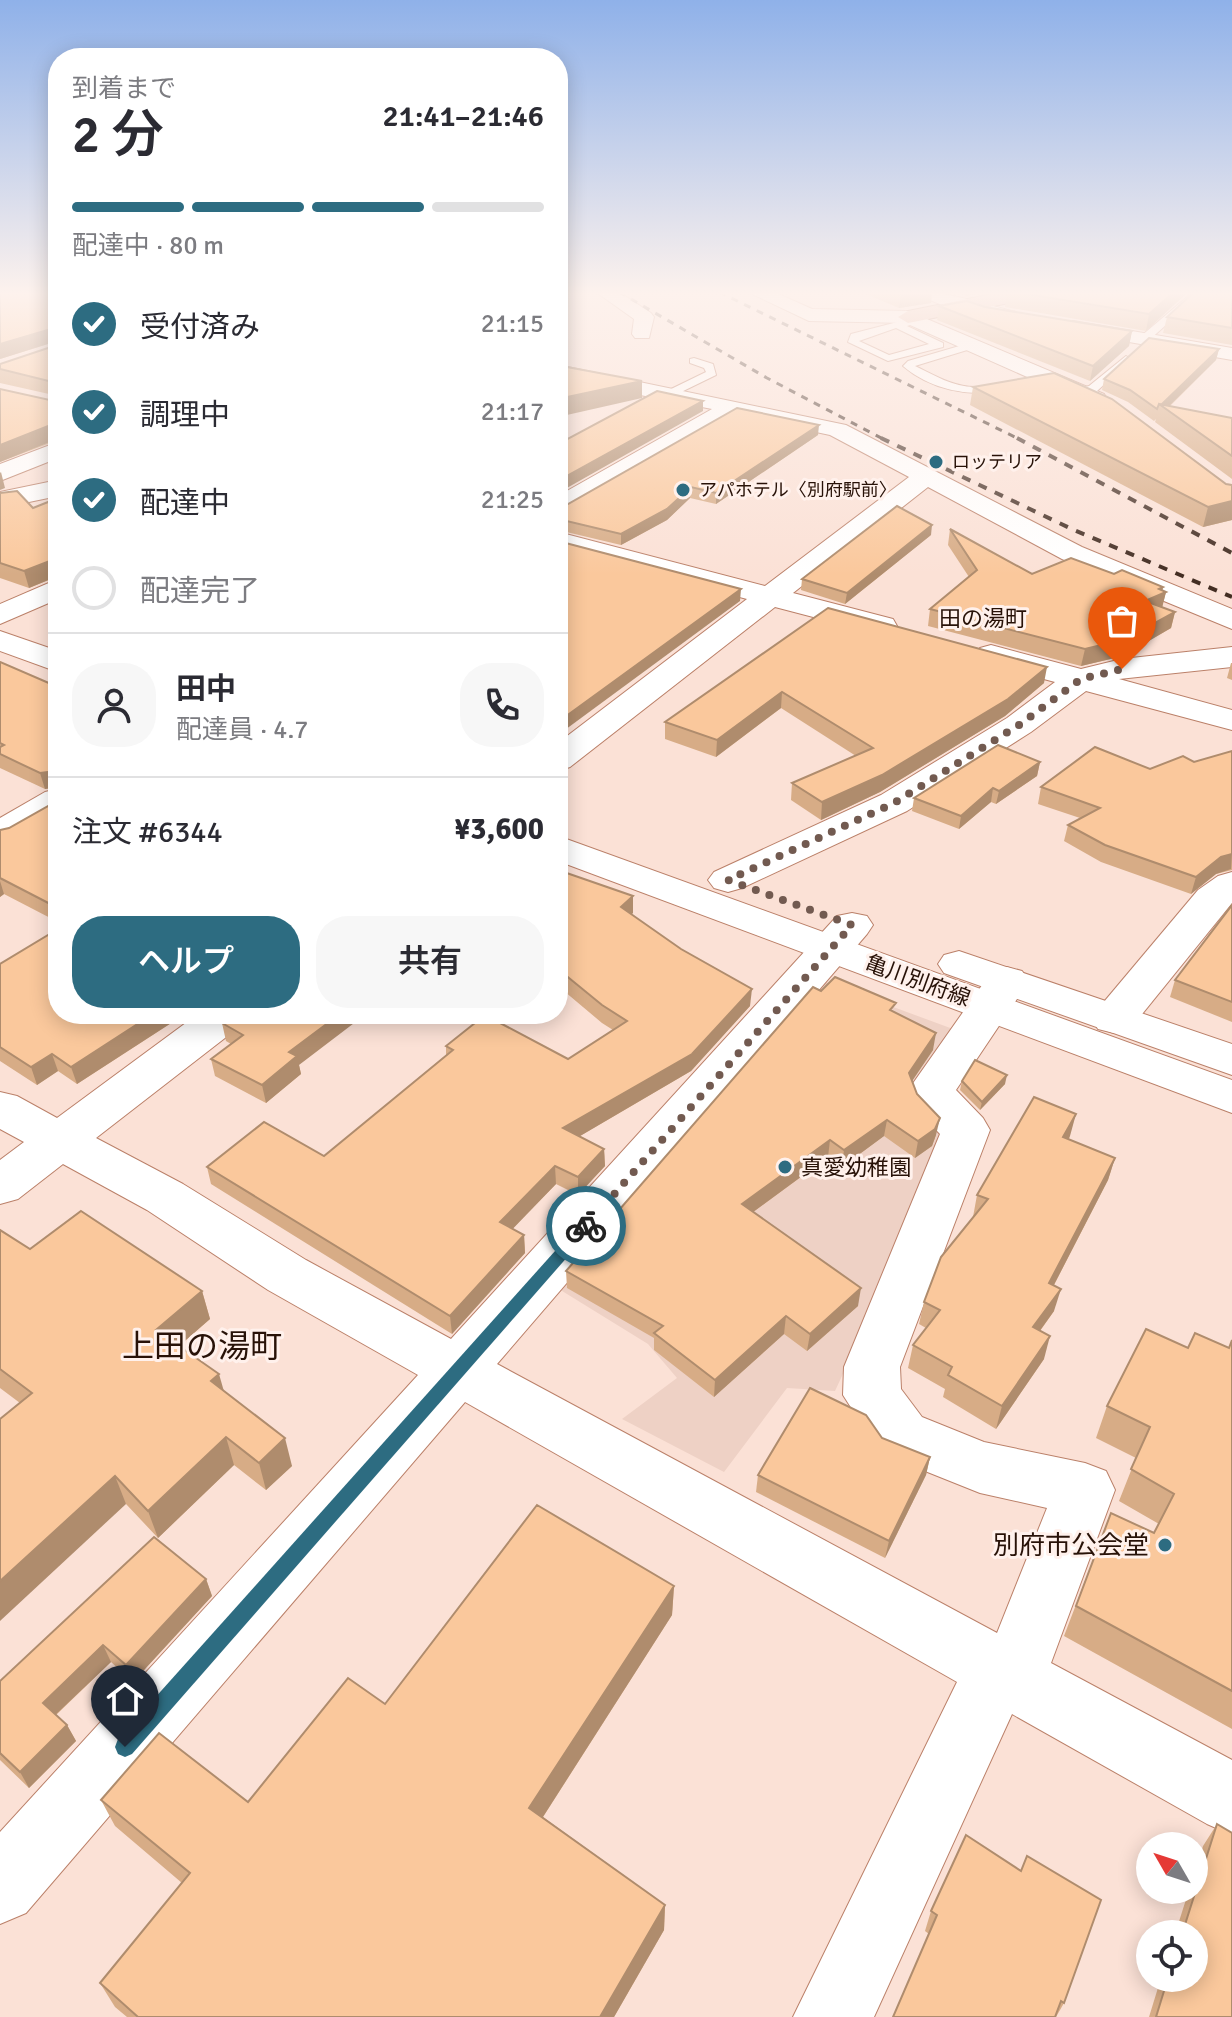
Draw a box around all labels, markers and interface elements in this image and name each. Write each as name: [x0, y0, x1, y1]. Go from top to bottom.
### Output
text: 到着まで: [72, 73, 176, 105]
text: 21:41–21:46: [383, 98, 544, 135]
text: 2 分: [72, 103, 164, 167]
text: 配達中 · 80 m: [72, 230, 224, 262]
icon: check: [72, 302, 116, 346]
text: 21:15: [481, 308, 544, 340]
text: 受付済み: [140, 309, 260, 346]
icon: check: [72, 390, 116, 434]
text: 21:17: [481, 396, 544, 428]
text: 調理中: [140, 397, 230, 434]
place label: ロッテリア: [952, 451, 1042, 473]
marker: ロッテリア: [927, 453, 945, 471]
icon: check: [72, 478, 116, 522]
place label: アパホテル〈別府駅前〉: [699, 479, 897, 501]
marker: アパホテル〈別府駅前〉: [674, 481, 692, 499]
text: 21:25: [481, 484, 544, 516]
text: 配達中: [140, 485, 230, 522]
text: 配達完了: [140, 573, 260, 610]
pin: [1088, 587, 1156, 669]
icon: bag: [1100, 599, 1144, 643]
district label: 田の湯町: [939, 605, 1027, 632]
button: person: [72, 663, 156, 747]
button: phone: [460, 663, 544, 747]
text: 田中: [176, 671, 236, 708]
text: 配達員 · 4.7: [176, 714, 308, 746]
text: ¥3,600: [454, 811, 544, 848]
text: 注文 #6344: [72, 814, 223, 851]
button: ヘルプ: [72, 916, 300, 1008]
button: 共有: [316, 916, 544, 1008]
street label: 亀川別府線: [862, 949, 974, 1012]
place label: 真愛幼稚園: [801, 1154, 911, 1181]
marker: 真愛幼稚園: [776, 1158, 794, 1176]
courier: [546, 1186, 626, 1266]
icon: bike: [564, 1204, 608, 1248]
district label: 上田の湯町: [122, 1327, 282, 1366]
place label: 別府市公会堂: [993, 1530, 1149, 1562]
marker: 別府市公会堂: [1156, 1536, 1174, 1554]
pin: [91, 1665, 159, 1747]
icon: home: [103, 1677, 147, 1721]
north arrow: [1136, 1832, 1208, 1904]
map controls: [1136, 1832, 1208, 1992]
button: locate: [1136, 1920, 1208, 1992]

